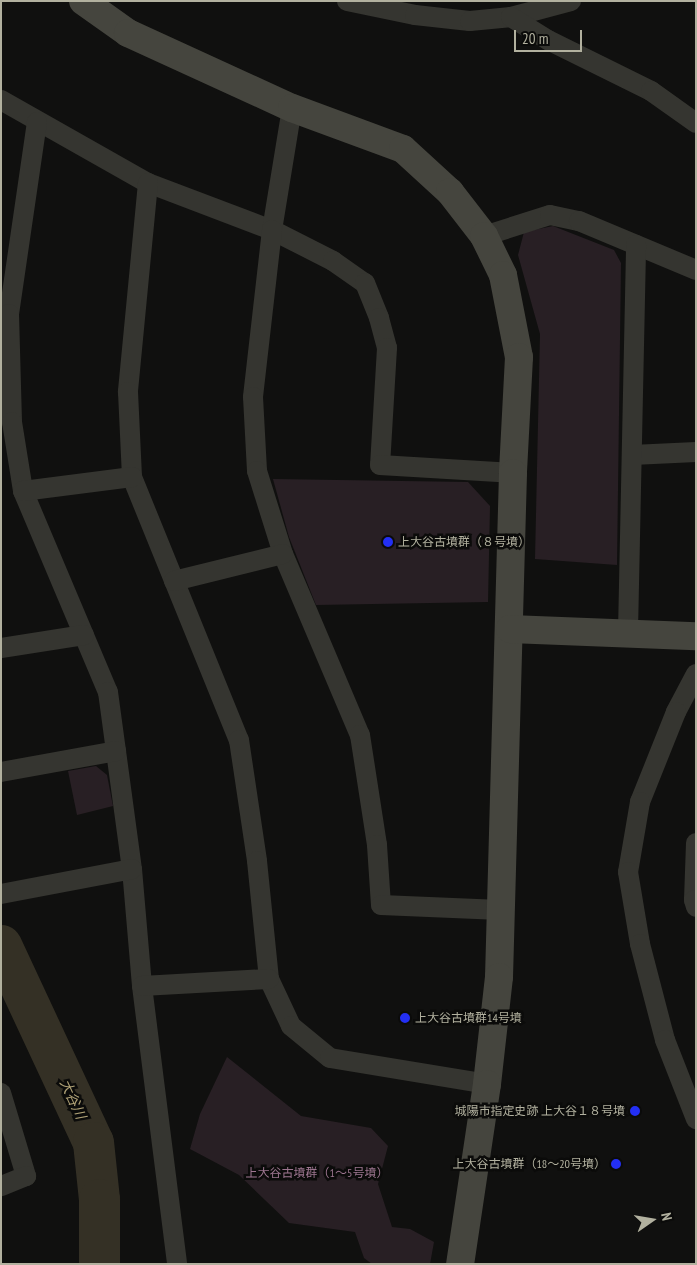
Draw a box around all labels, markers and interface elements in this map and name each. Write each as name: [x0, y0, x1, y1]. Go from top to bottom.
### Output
scale bar: [517, 20, 584, 52]
text: 20 m: [522, 29, 548, 48]
place label: 上大谷古墳群（８号墳）: [398, 535, 530, 549]
marker: 上大谷古墳群（８号墳）: [382, 536, 394, 548]
place label: 上大谷古墳群14号墳: [415, 1011, 522, 1025]
marker: 上大谷古墳群14号墳: [399, 1012, 411, 1024]
water label: 大谷川: [57, 1076, 89, 1122]
place label: 城陽市指定史跡 上大谷１８号墳: [454, 1104, 625, 1118]
marker: 城陽市指定史跡 上大谷１８号墳: [629, 1105, 641, 1117]
place label: 上大谷古墳群（18～20号墳）: [452, 1157, 606, 1171]
marker: 上大谷古墳群（18～20号墳）: [610, 1158, 622, 1170]
park label: 上大谷古墳群（1～5号墳）: [246, 1166, 388, 1180]
north arrow: [627, 1195, 677, 1245]
text: N: [657, 1211, 676, 1222]

